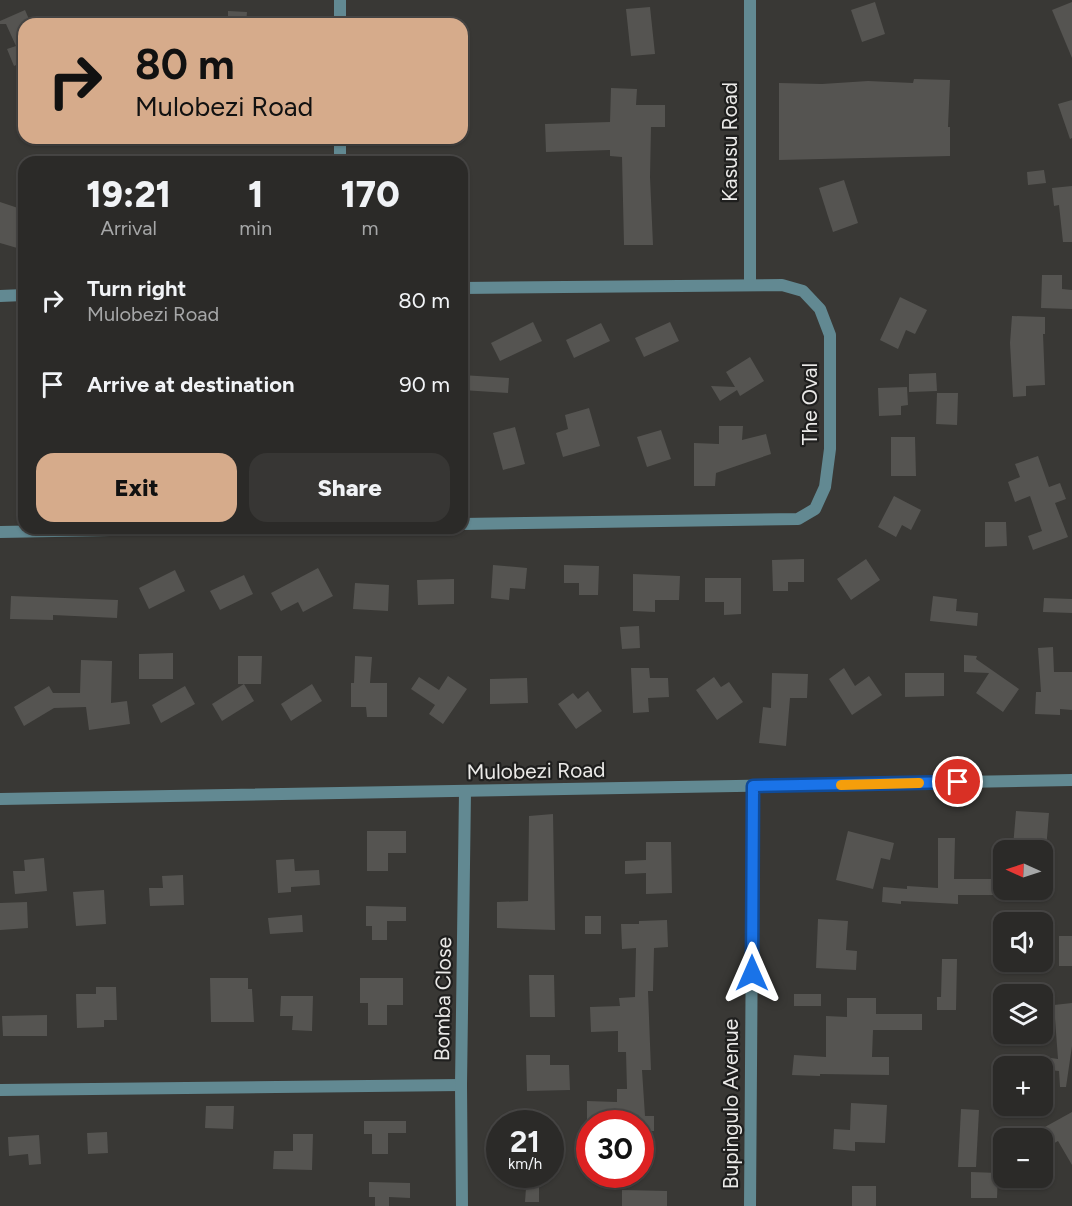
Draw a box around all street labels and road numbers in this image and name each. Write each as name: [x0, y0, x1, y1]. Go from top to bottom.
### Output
street label: Kasusu Road: [717, 82, 742, 202]
street label: The Oval: [797, 363, 822, 445]
street label: Mulobezi Road: [466, 757, 606, 784]
street label: Bomba Close: [429, 937, 456, 1061]
street label: Bupingulo Avenue: [718, 1019, 743, 1189]

